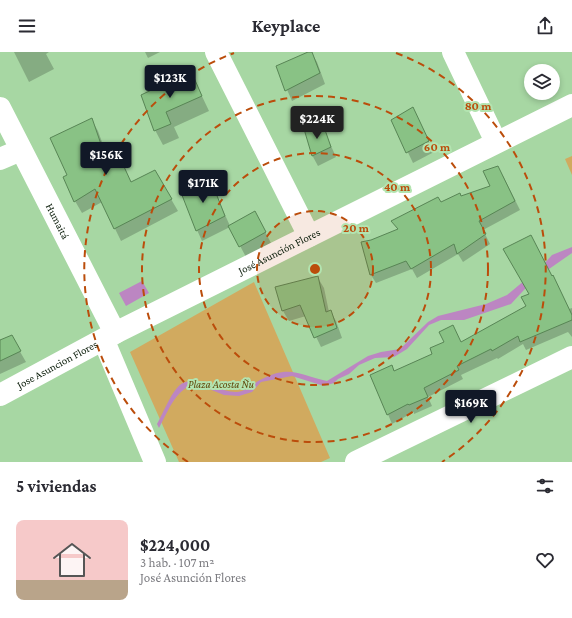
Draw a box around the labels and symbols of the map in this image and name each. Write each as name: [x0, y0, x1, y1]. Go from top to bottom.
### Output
pin: $123K: [142, 65, 198, 99]
text: 80 m: [465, 99, 492, 113]
pin: $224K: [289, 106, 345, 140]
text: 60 m: [424, 140, 451, 154]
pin: $156K: [78, 142, 134, 176]
pin: $171K: [175, 170, 231, 204]
text: 40 m: [384, 180, 411, 194]
street label: Humaitá: [44, 201, 72, 241]
text: 20 m: [343, 221, 370, 235]
street label: José Asunción Flores: [235, 226, 322, 278]
centre of rings: [308, 262, 322, 276]
street label: Jose Asuncion Flores: [14, 338, 100, 392]
park label: Plaza Acosta Ñu: [188, 378, 255, 390]
pin: $169K: [443, 390, 499, 424]

